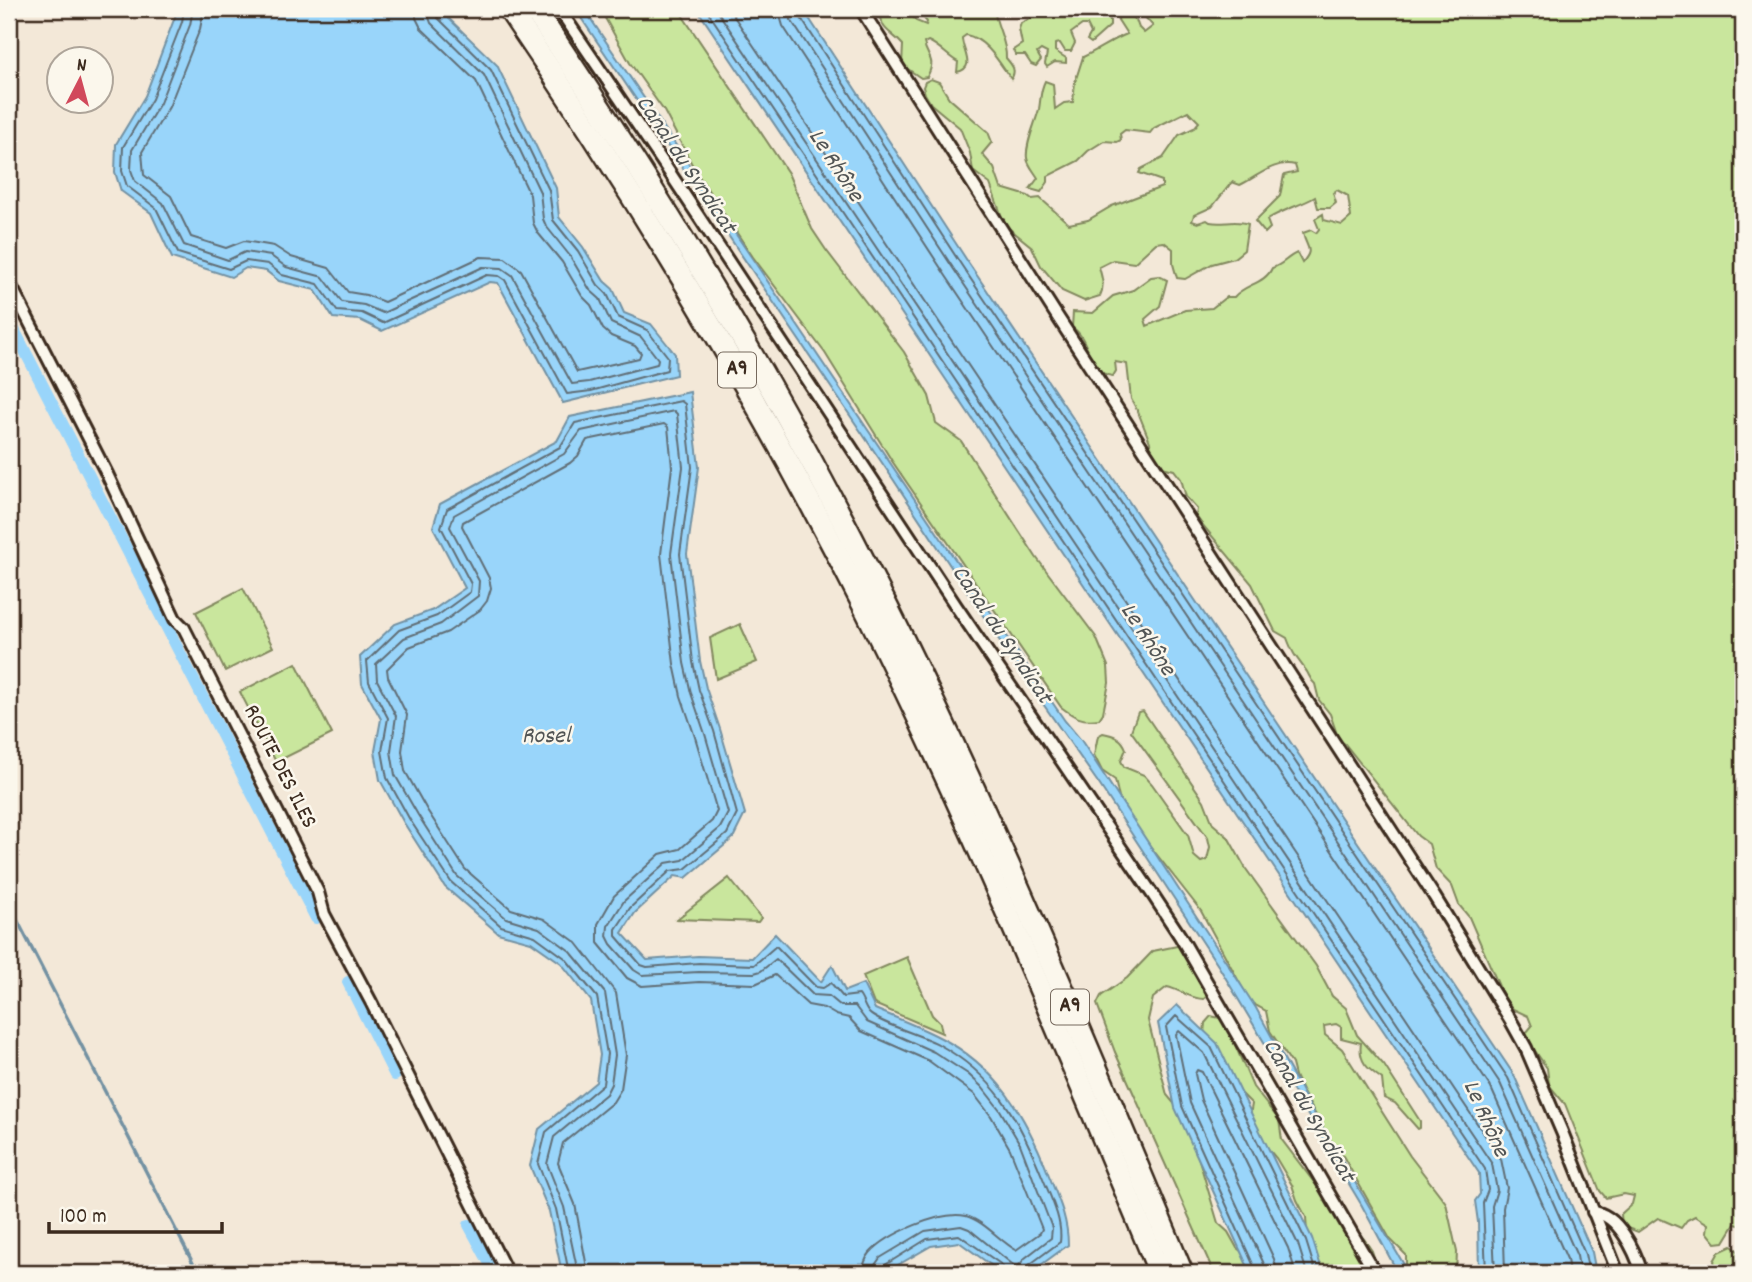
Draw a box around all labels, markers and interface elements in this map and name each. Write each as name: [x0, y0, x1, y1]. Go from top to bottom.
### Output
north arrow: [46, 46, 116, 116]
text: N: [75, 53, 87, 80]
water label: Canal du Syndicat: [626, 89, 745, 243]
water label: Le Rhône: [799, 123, 872, 210]
road number: A9: [718, 352, 756, 388]
water label: Canal du Syndicat: [942, 559, 1061, 713]
water label: Le Rhône: [1111, 597, 1184, 684]
street label: ROUTE DES ILES: [234, 699, 324, 835]
water label: Rosel: [522, 720, 573, 754]
road number: A9: [1051, 990, 1089, 1024]
water label: Canal du Syndicat: [1253, 1033, 1364, 1191]
water label: Le Rhône: [1453, 1075, 1518, 1164]
scale bar: [49, 1191, 222, 1235]
text: 100 m: [60, 1203, 107, 1233]

